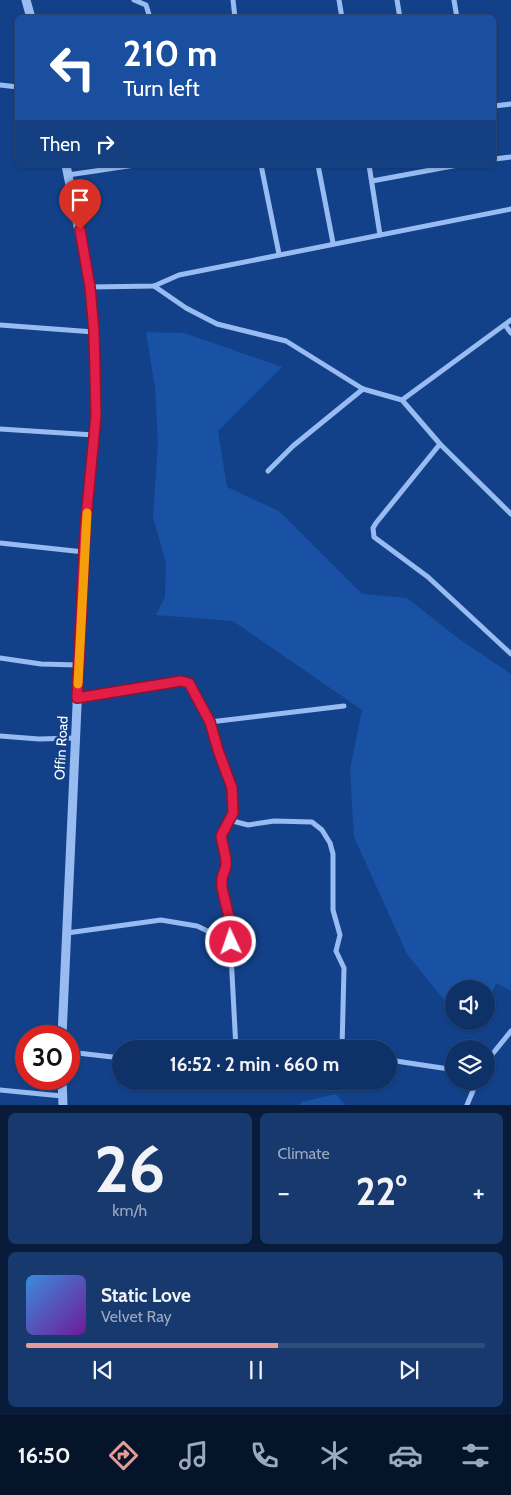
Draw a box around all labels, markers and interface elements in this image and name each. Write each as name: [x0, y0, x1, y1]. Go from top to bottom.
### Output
text: 210 m: [123, 32, 217, 75]
icon: left: [40, 35, 105, 100]
text: Turn left: [123, 75, 200, 102]
icon: right: [91, 130, 119, 158]
text: Then: [40, 133, 81, 156]
pin: [59, 179, 101, 230]
icon: arrive: [66, 186, 94, 214]
street label: Offin Road: [50, 715, 72, 781]
position arrow: [204, 915, 256, 967]
map controls: [445, 980, 495, 1090]
button: sound: [445, 980, 495, 1030]
speed limit sign: 30: [15, 1025, 80, 1090]
button: layers: [445, 1040, 495, 1090]
text: 16:52 · 2 min · 660 m: [170, 1053, 339, 1076]
text: 26: [94, 1129, 165, 1208]
text: Climate: [278, 1144, 330, 1163]
text: 22°: [356, 1168, 407, 1215]
text: −: [278, 1175, 290, 1209]
text: +: [473, 1175, 485, 1209]
text: km/h: [112, 1201, 147, 1220]
text: Static Love: [101, 1284, 191, 1307]
text: Velvet Ray: [101, 1307, 172, 1326]
icon: previous: [89, 1356, 117, 1384]
icon: pause: [242, 1356, 270, 1384]
icon: next: [395, 1356, 423, 1384]
icon: directions: [106, 1438, 141, 1473]
icon: music: [176, 1438, 211, 1473]
icon: phone: [247, 1438, 282, 1473]
icon: climate: [317, 1438, 352, 1473]
icon: car: [388, 1438, 423, 1473]
icon: filters: [458, 1438, 493, 1473]
text: 16:50: [18, 1442, 70, 1469]

